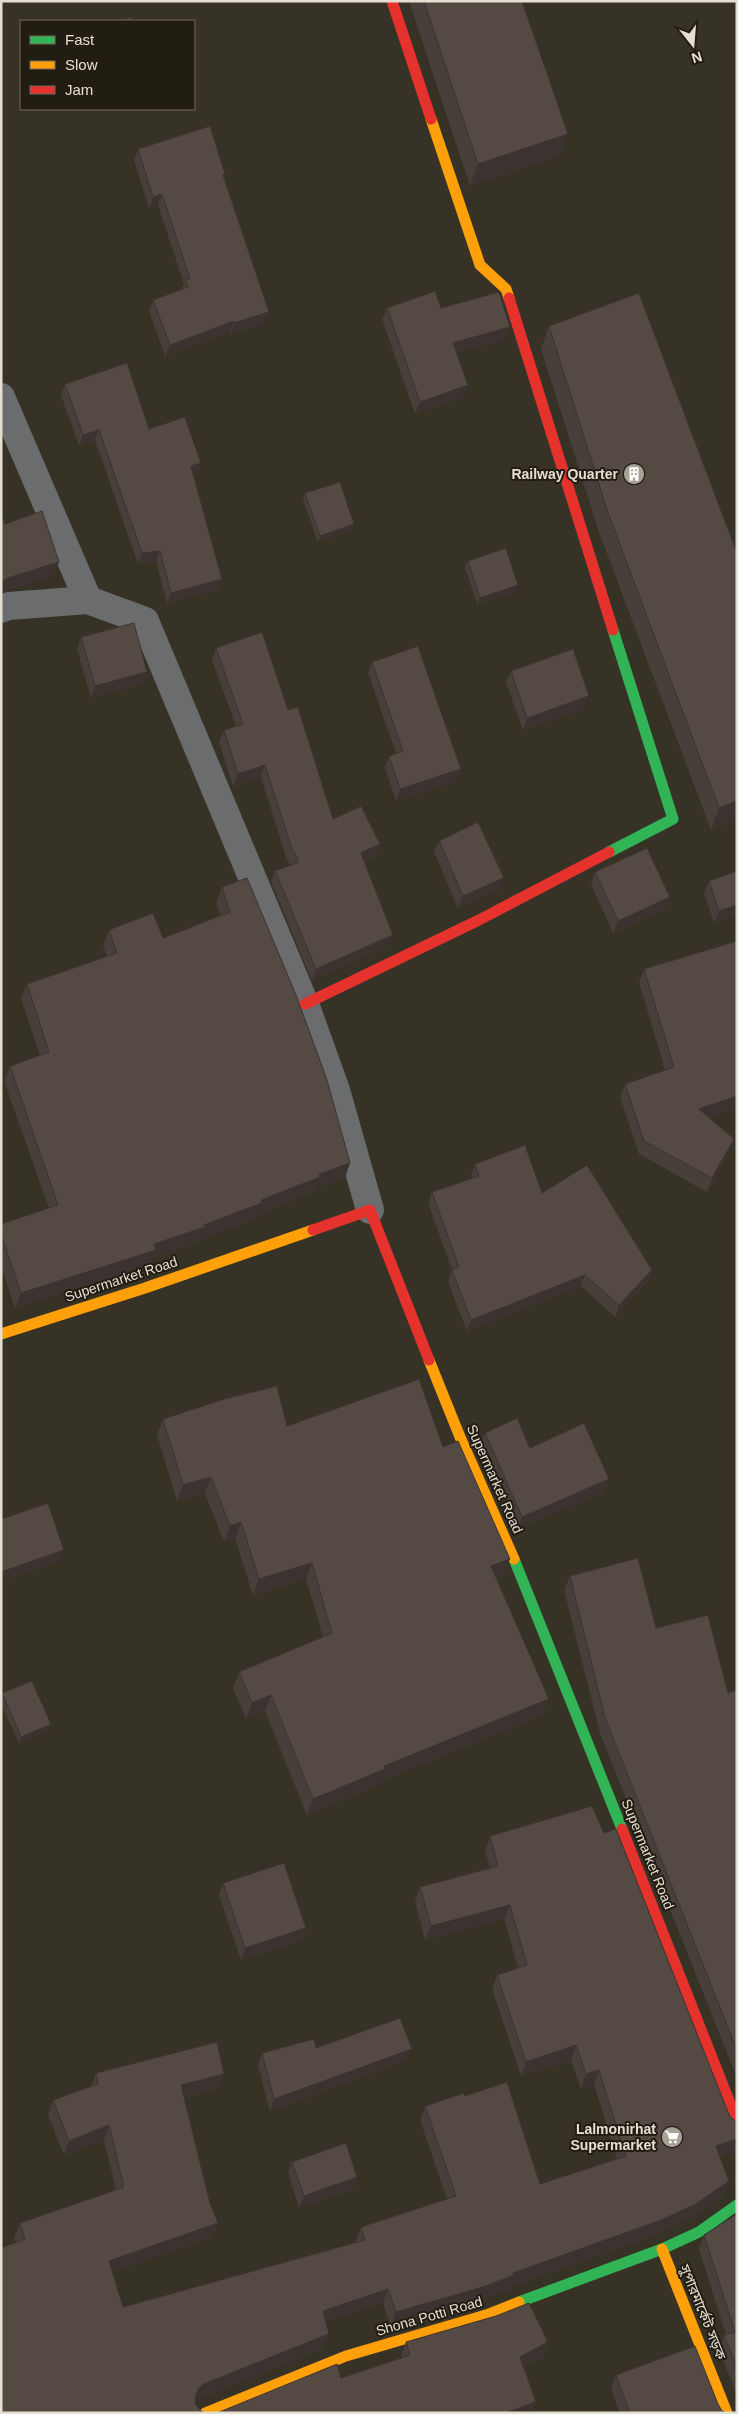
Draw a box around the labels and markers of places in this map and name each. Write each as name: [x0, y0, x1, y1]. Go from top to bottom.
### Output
building icon: Railway Quarter: [622, 462, 646, 486]
place label: Railway Quarter: [511, 466, 619, 482]
place label: Lalmonirhat Supermarket: [570, 2121, 656, 2153]
supermarket icon: Lalmonirhat Supermarket: [660, 2125, 684, 2149]

